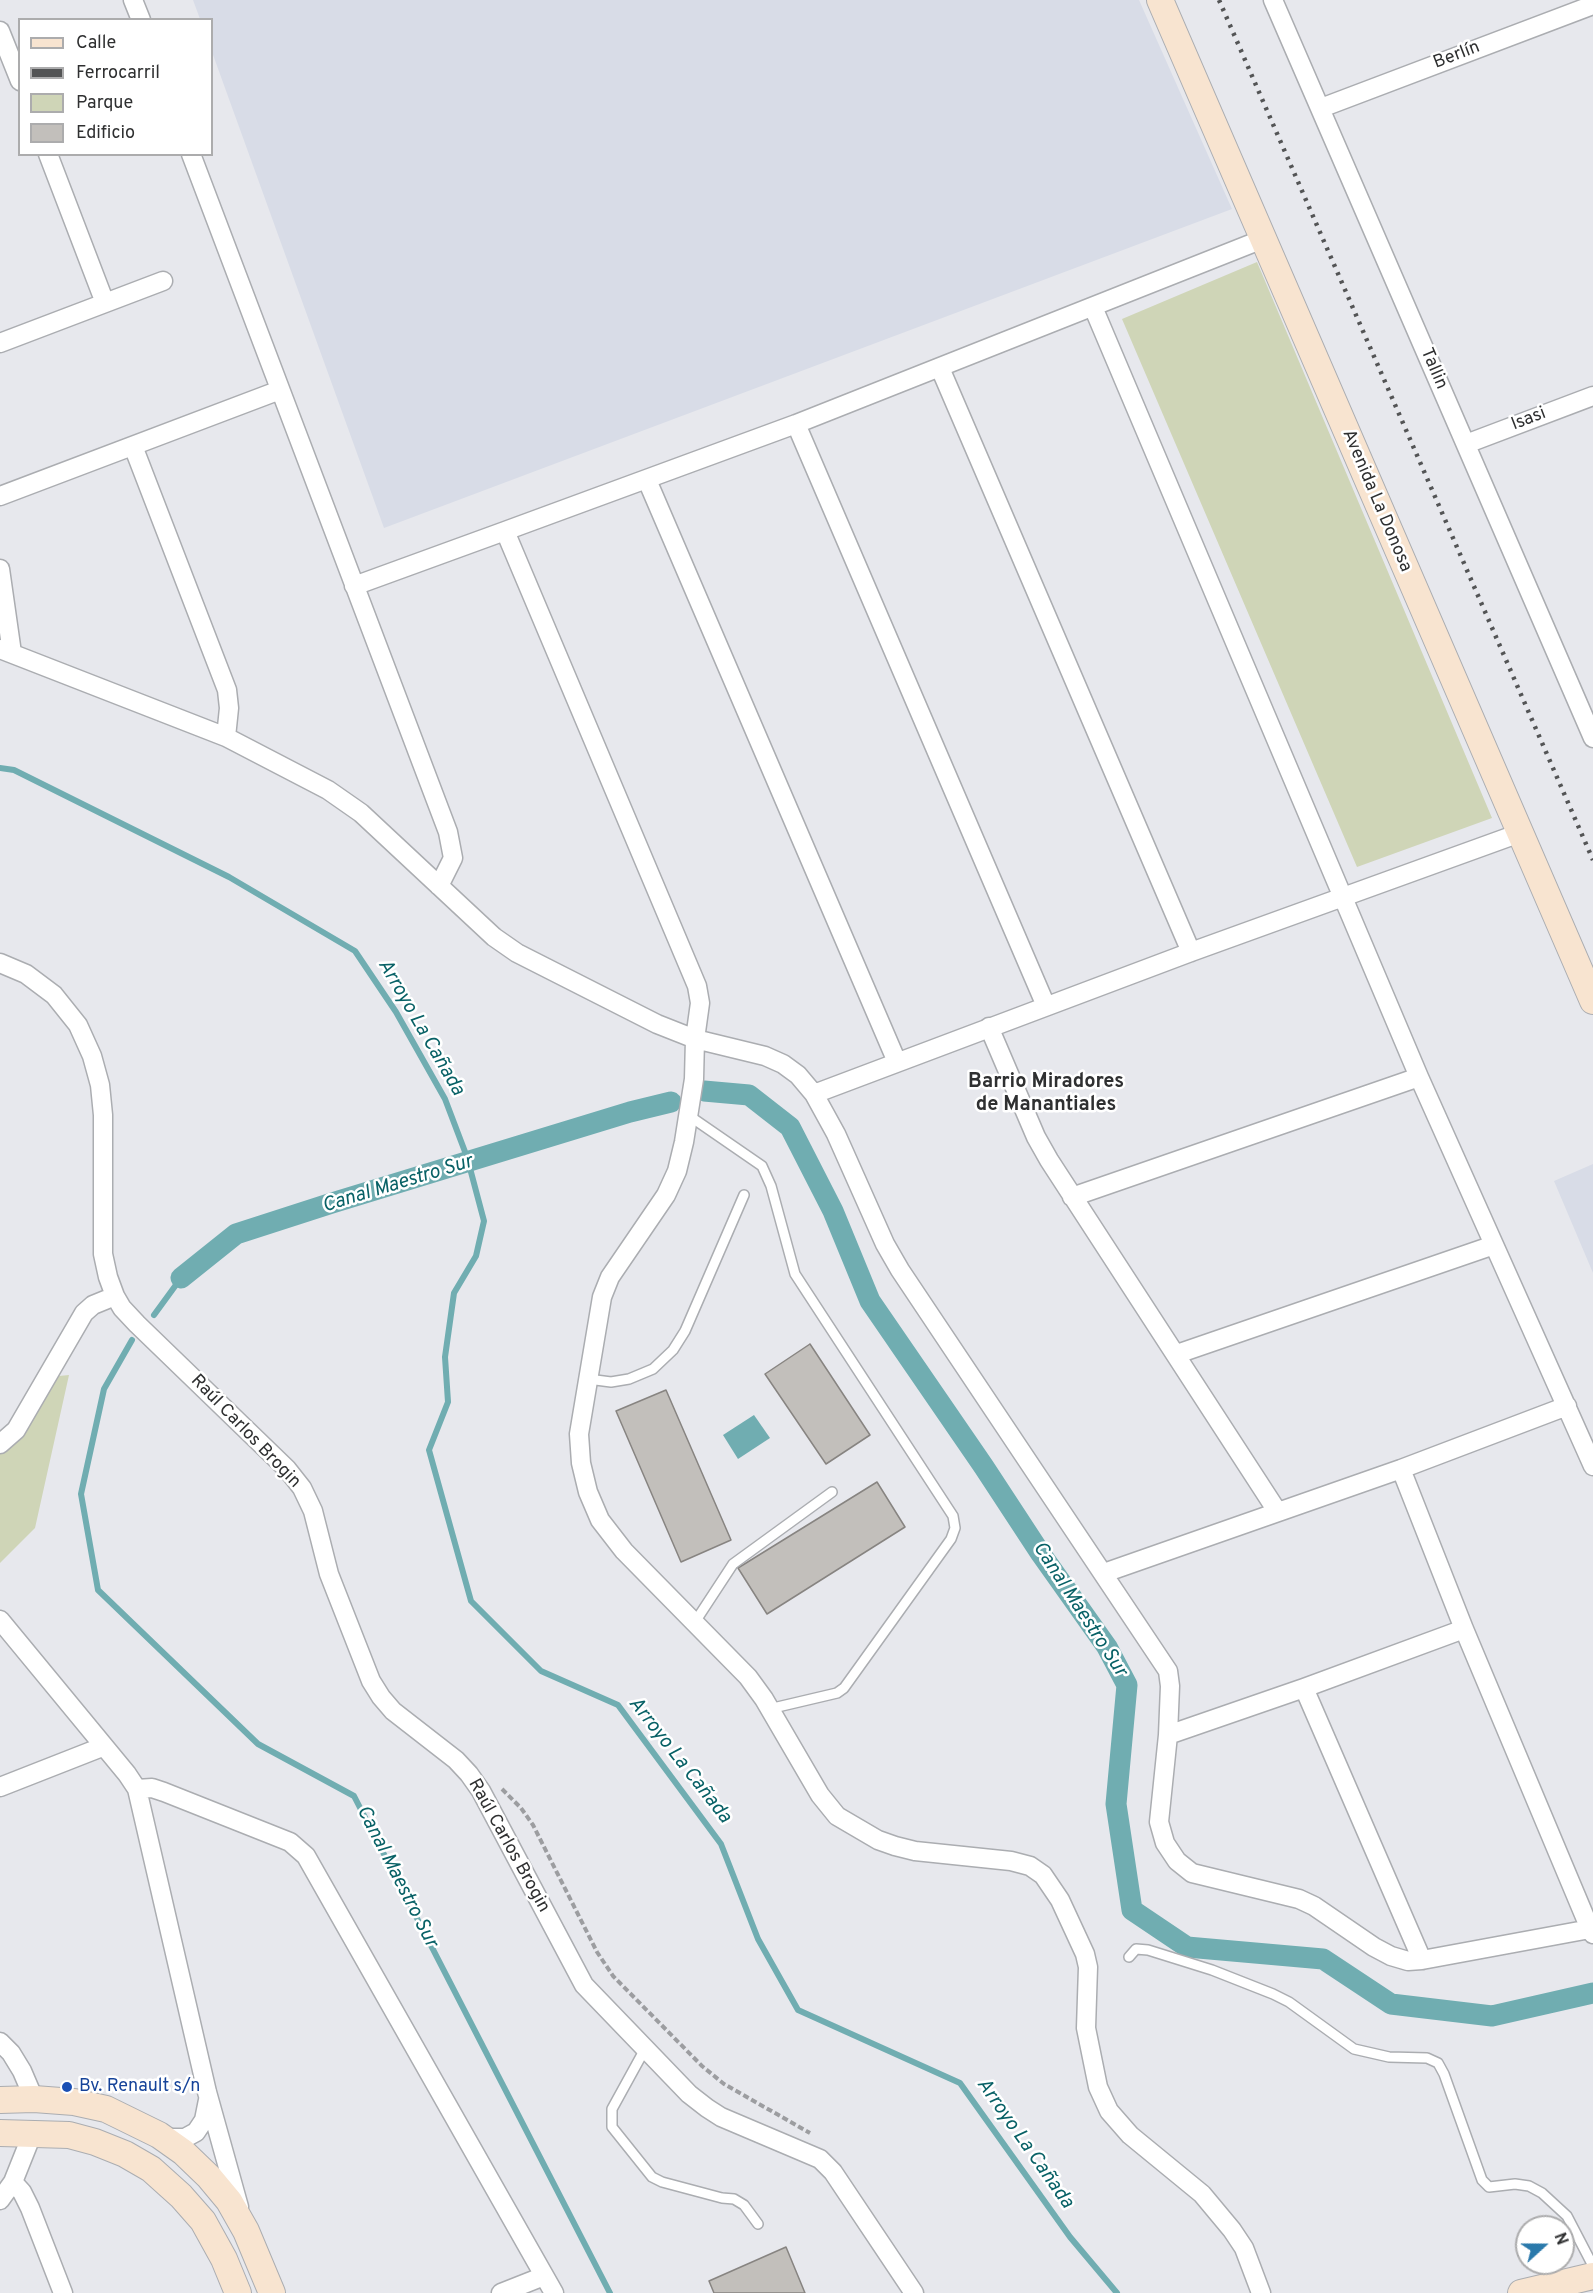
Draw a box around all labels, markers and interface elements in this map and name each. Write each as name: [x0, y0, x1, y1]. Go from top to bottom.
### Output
legend: [18, 18, 213, 156]
text: Calle: [76, 32, 116, 55]
street label: Berlín: [1431, 37, 1483, 75]
text: Ferrocarril: [76, 62, 160, 85]
text: Parque: [76, 92, 133, 115]
text: Edificio: [76, 122, 135, 145]
street label: Tallin: [1415, 345, 1451, 393]
street label: Isasi: [1509, 404, 1549, 436]
street label: Avenida La Donosa: [1336, 427, 1416, 575]
water label: Arroyo La Cañada: [371, 955, 469, 1101]
district label: Barrio Miradores de Manantiales: [968, 1071, 1124, 1118]
water label: Canal Maestro Sur: [320, 1151, 476, 1219]
street label: Raúl Carlos Brogin: [185, 1371, 305, 1493]
water label: Canal Maestro Sur: [1026, 1538, 1132, 1682]
water label: Arroyo La Cañada: [622, 1693, 736, 1829]
street label: Raúl Carlos Brogin: [462, 1775, 554, 1917]
water label: Canal Maestro Sur: [350, 1802, 442, 1952]
water label: Arroyo La Cañada: [970, 2074, 1078, 2214]
place label: Bv. Renault s/n: [79, 2076, 200, 2098]
marker: Bv. Renault s/n: [60, 2080, 74, 2094]
north arrow: [1515, 2215, 1575, 2275]
text: N: [1549, 2230, 1571, 2248]

